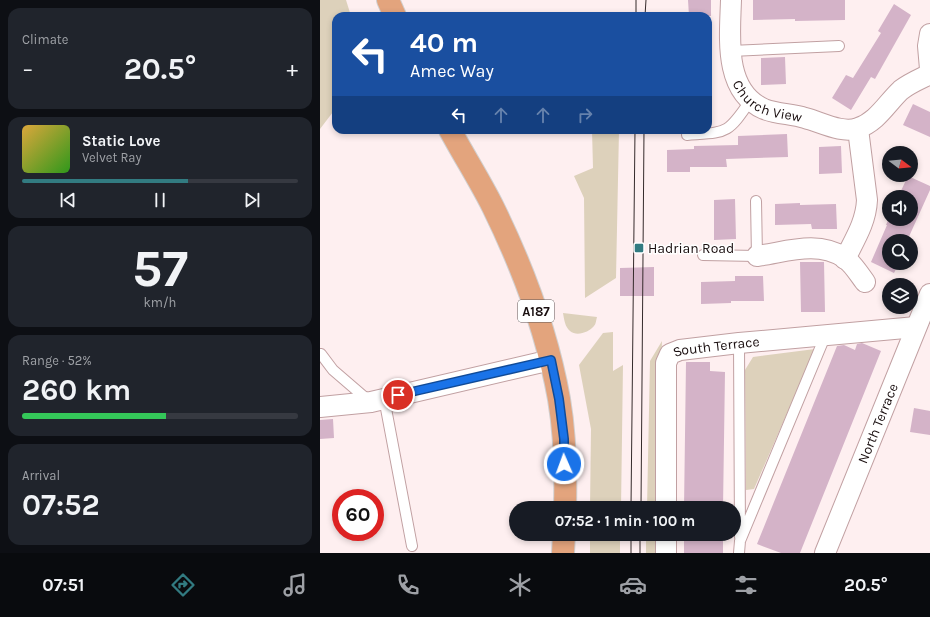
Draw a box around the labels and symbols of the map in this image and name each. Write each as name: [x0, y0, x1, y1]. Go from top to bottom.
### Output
street label: Church View: [729, 77, 804, 125]
north arrow: [882, 146, 918, 182]
place label: Hadrian Road: [648, 240, 734, 257]
marker: Hadrian Road: [633, 242, 645, 254]
road number: A187: [518, 300, 554, 322]
street label: South Terrace: [670, 333, 760, 361]
pin: [381, 378, 415, 412]
street label: North Terrace: [854, 381, 901, 466]
position arrow: [543, 443, 585, 485]
speed limit sign: 60: [332, 489, 384, 541]

